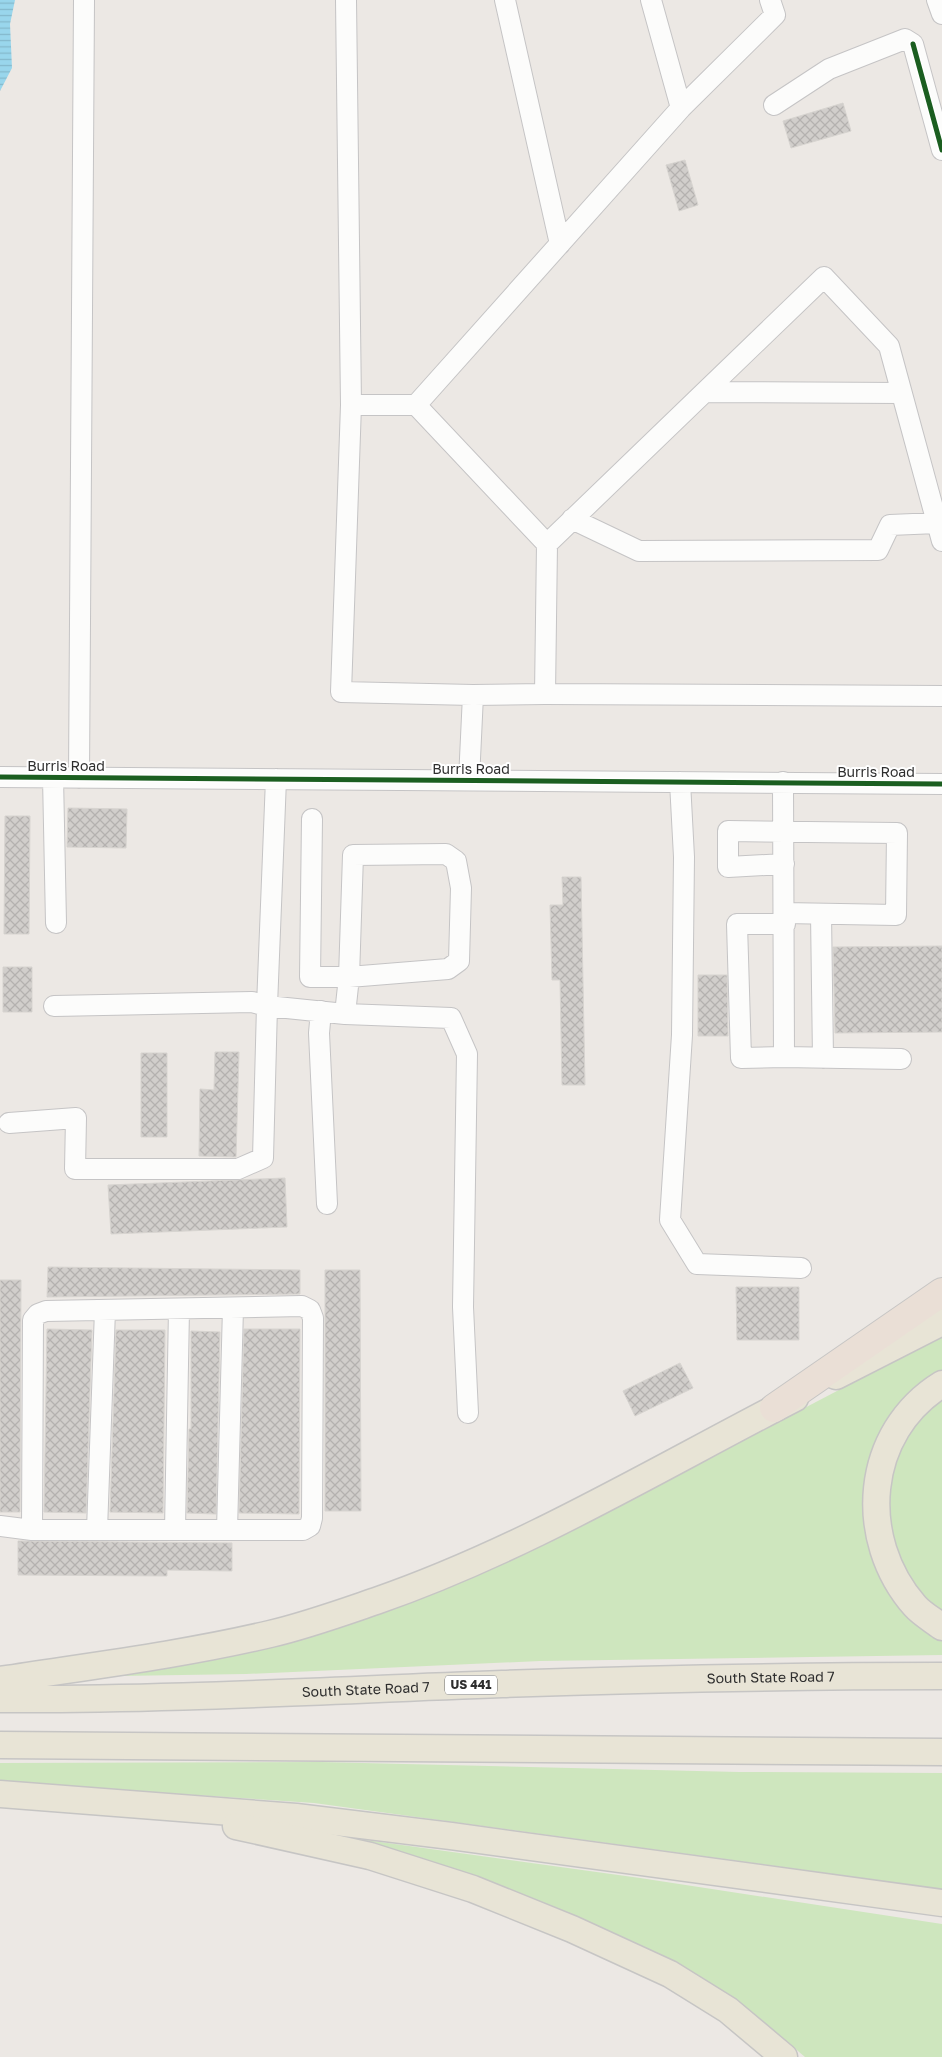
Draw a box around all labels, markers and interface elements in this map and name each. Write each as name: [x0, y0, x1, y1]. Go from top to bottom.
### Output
street label: Burris Road: [27, 757, 105, 774]
street label: Burris Road: [432, 760, 510, 777]
street label: Burris Road: [837, 763, 915, 780]
street label: South State Road 7: [706, 1668, 835, 1686]
road number: US 441: [445, 1676, 497, 1694]
street label: South State Road 7: [301, 1678, 430, 1700]

